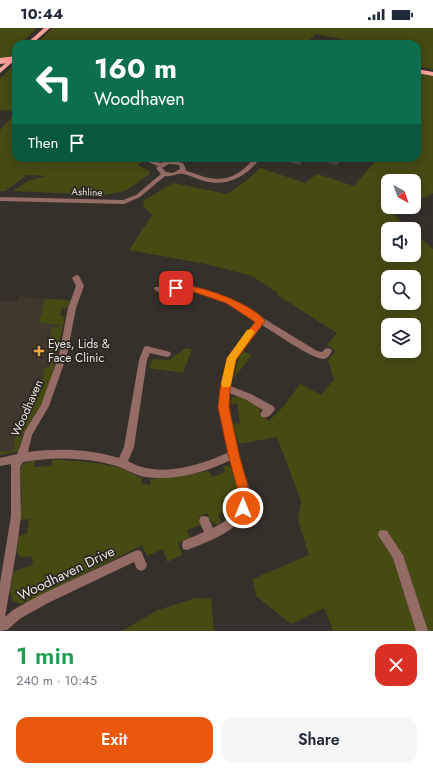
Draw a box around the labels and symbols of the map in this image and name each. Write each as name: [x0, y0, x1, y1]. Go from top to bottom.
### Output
north arrow: [381, 174, 421, 214]
street label: Ashline: [71, 184, 103, 200]
pin: [159, 271, 193, 305]
place label: Eyes, Lids & Face Clinic: [48, 335, 110, 367]
marker: Eyes, Lids & Face Clinic: [33, 345, 45, 357]
street label: Woodhaven: [6, 377, 48, 439]
position arrow: [222, 487, 264, 529]
street label: Woodhaven Drive: [14, 541, 118, 605]

